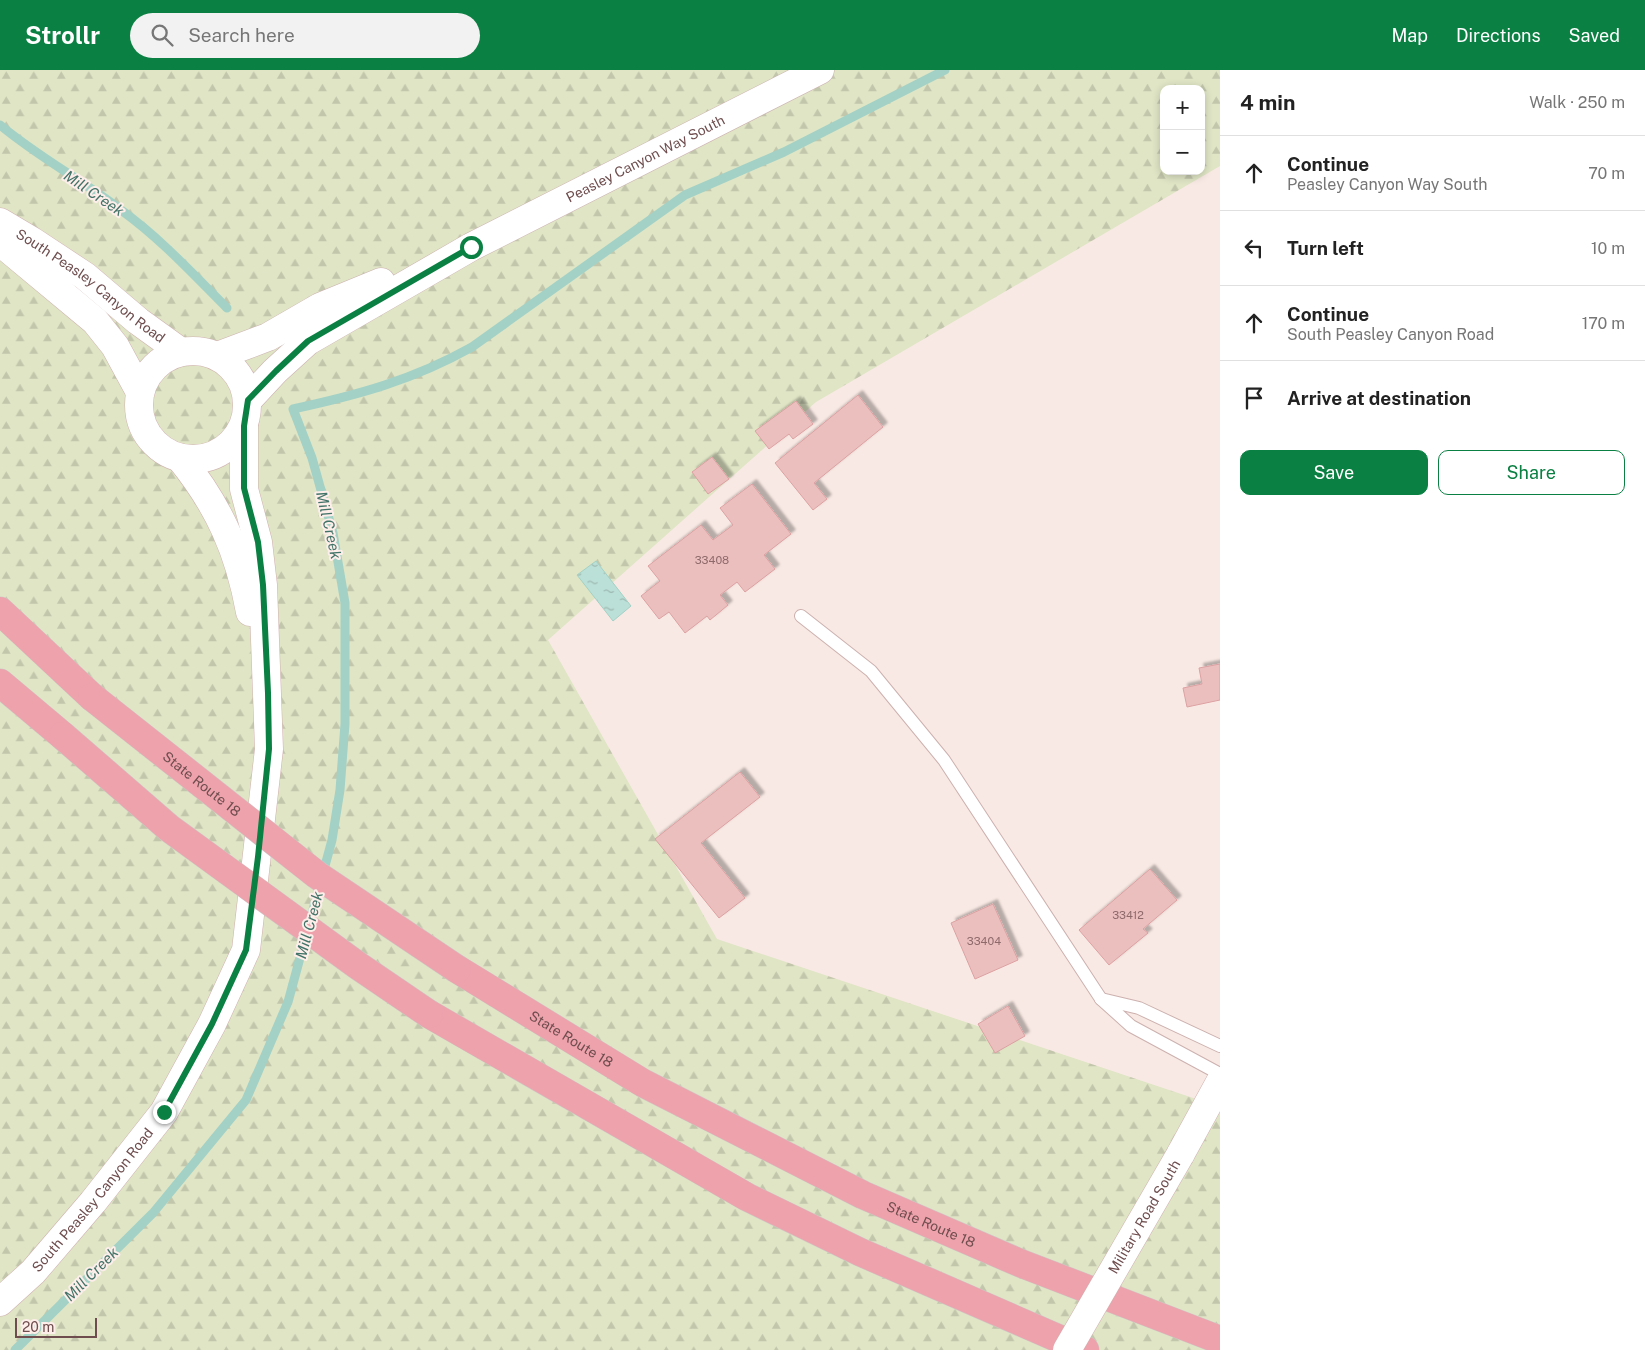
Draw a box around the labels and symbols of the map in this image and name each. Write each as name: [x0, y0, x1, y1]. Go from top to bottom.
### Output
street label: Peasley Canyon Way South: [563, 112, 727, 205]
water label: Mill Creek: [61, 167, 128, 220]
street label: South Peasley Canyon Road: [13, 225, 168, 346]
route start: [460, 236, 483, 259]
water label: Mill Creek: [313, 490, 345, 561]
house number: 33408: [695, 554, 729, 566]
street label: State Route 18: [160, 748, 244, 820]
water label: Mill Creek: [292, 889, 326, 960]
house number: 33412: [1112, 909, 1144, 921]
house number: 33404: [967, 935, 1001, 947]
street label: State Route 18: [527, 1007, 616, 1071]
route end: [153, 1101, 176, 1124]
street label: South Peasley Canyon Road: [29, 1125, 156, 1275]
street label: Military Road South: [1105, 1157, 1183, 1277]
street label: State Route 18: [884, 1198, 978, 1251]
water label: Mill Creek: [61, 1243, 122, 1304]
scale bar: [15, 1315, 98, 1338]

